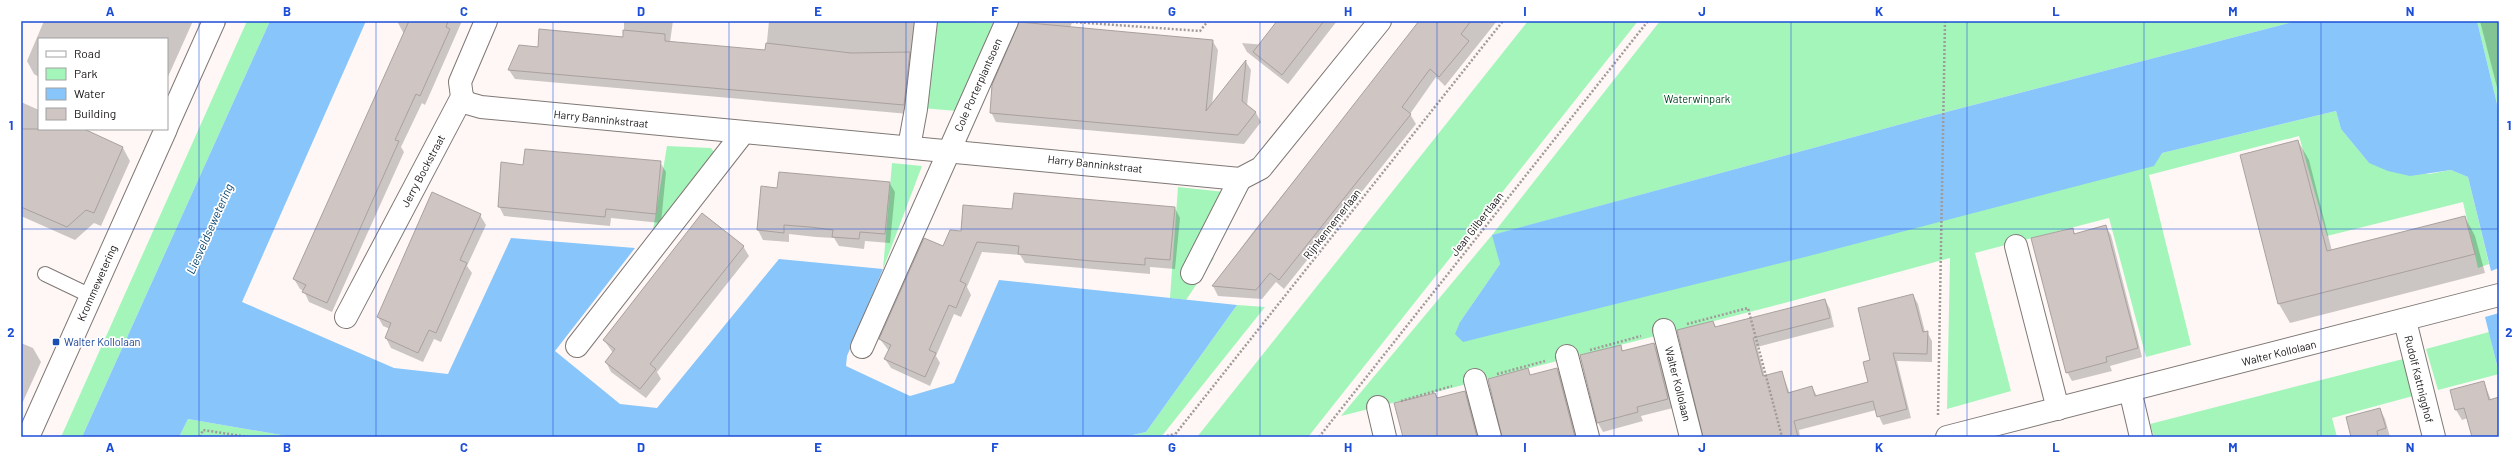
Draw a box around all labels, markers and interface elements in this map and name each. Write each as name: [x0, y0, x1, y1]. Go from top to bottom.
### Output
text: A: [106, 3, 115, 19]
text: B: [283, 3, 291, 19]
text: C: [460, 3, 468, 19]
text: D: [637, 3, 645, 19]
text: E: [814, 3, 822, 19]
text: F: [991, 3, 999, 19]
text: G: [1168, 3, 1176, 19]
text: H: [1344, 3, 1352, 19]
text: I: [1523, 3, 1527, 19]
text: J: [1698, 3, 1706, 19]
text: K: [1875, 3, 1883, 19]
text: L: [2052, 3, 2060, 19]
text: M: [2228, 3, 2238, 19]
text: N: [2406, 3, 2414, 19]
street label: Cole Porterplantsoen: [951, 36, 1004, 133]
legend: [38, 38, 168, 130]
text: Road: [74, 46, 101, 60]
text: Park: [74, 66, 98, 80]
text: Water: [74, 86, 106, 100]
park label: Waterwinpark: [1664, 92, 1731, 105]
text: Building: [74, 106, 116, 120]
street label: Harry Banninkstraat: [553, 107, 649, 130]
text: 1: [9, 117, 13, 133]
text: 1: [2507, 117, 2511, 133]
street label: Jerry Bockstraat: [398, 132, 447, 209]
street label: Harry Banninkstraat: [1047, 152, 1143, 175]
water label: Liesveldsewetering: [183, 181, 235, 276]
street label: Rijnkennemerlaan: [1300, 186, 1363, 261]
street label: Jean Gilbertlaan: [1448, 189, 1506, 258]
street label: Krommewetering: [74, 242, 119, 323]
text: 2: [7, 324, 15, 340]
text: 2: [2505, 324, 2513, 340]
street label: Rudolf Kattnigghof: [2402, 334, 2437, 424]
place label: Walter Kollolaan: [64, 335, 141, 348]
marker: Walter Kollolaan: [51, 337, 61, 347]
street label: Walter Kollolaan: [2240, 337, 2318, 368]
street label: Walter Kollolaan: [1663, 345, 1694, 423]
text: A: [106, 439, 115, 455]
text: B: [283, 439, 291, 455]
text: C: [460, 439, 468, 455]
text: D: [637, 439, 645, 455]
text: E: [814, 439, 822, 455]
text: F: [991, 439, 999, 455]
text: G: [1168, 439, 1176, 455]
text: H: [1344, 439, 1352, 455]
text: I: [1523, 439, 1527, 455]
text: J: [1698, 439, 1706, 455]
text: K: [1875, 439, 1883, 455]
text: L: [2052, 439, 2060, 455]
text: M: [2228, 439, 2238, 455]
text: N: [2406, 439, 2414, 455]

